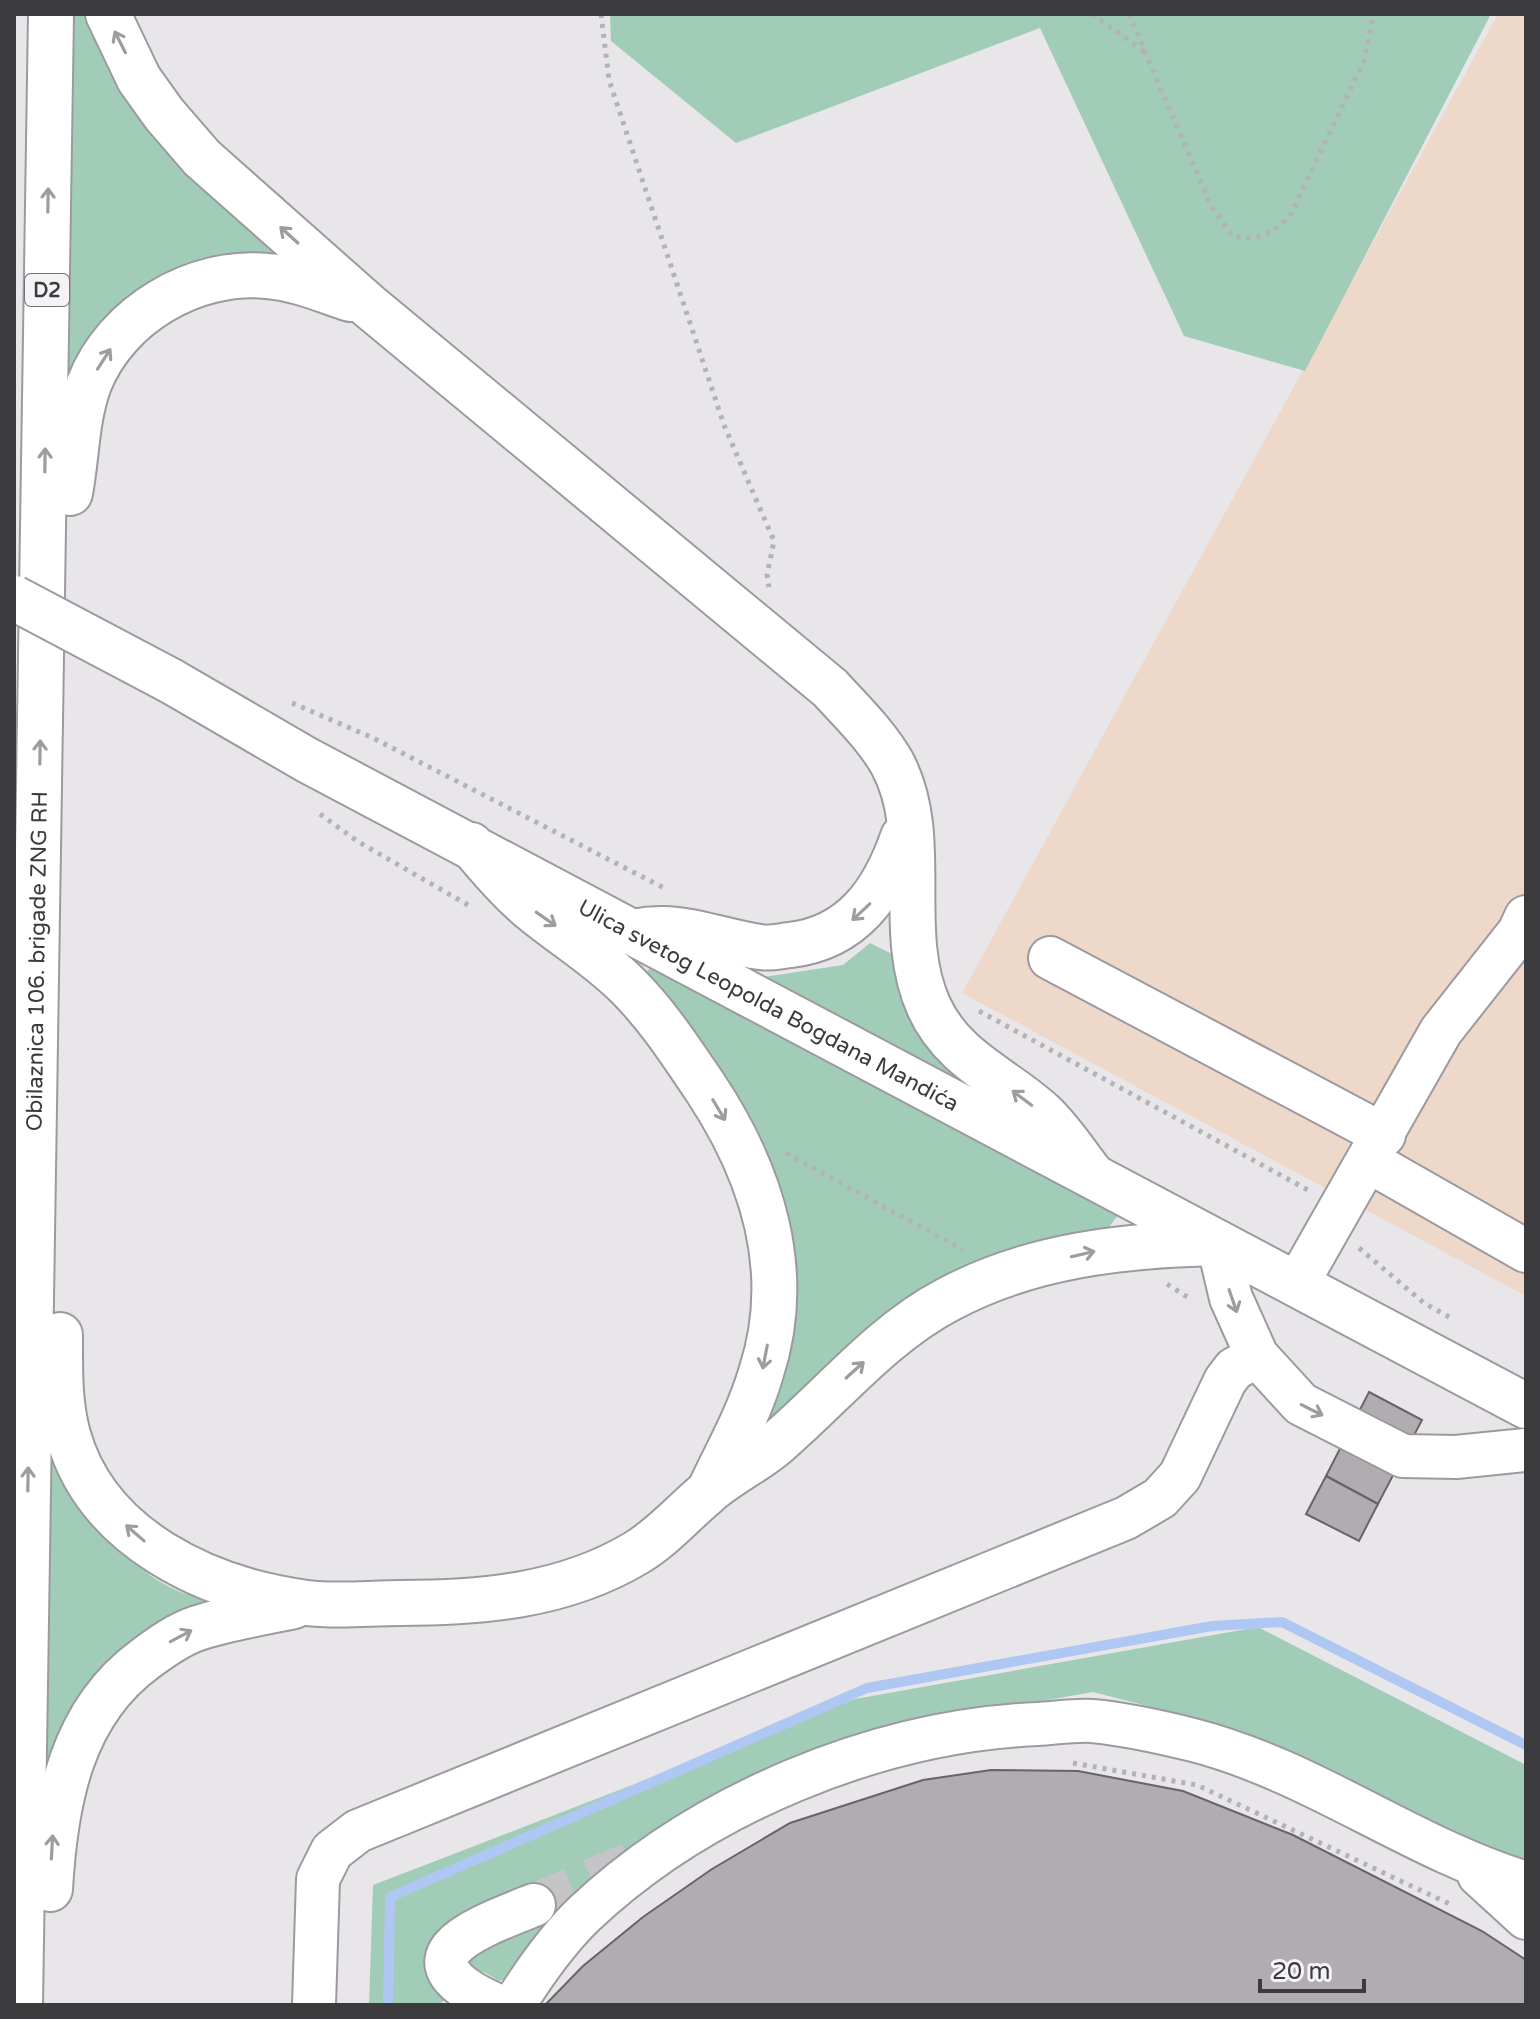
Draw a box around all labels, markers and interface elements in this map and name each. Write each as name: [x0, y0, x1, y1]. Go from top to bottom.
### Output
one-way arrow: [111, 30, 127, 54]
one-way arrow: [41, 187, 56, 214]
one-way arrow: [280, 227, 300, 245]
road number: D2: [25, 274, 69, 306]
one-way arrow: [95, 349, 112, 371]
one-way arrow: [37, 447, 53, 474]
one-way arrow: [33, 739, 48, 766]
street label: Obilaznica 106. brigade ZNG RH: [22, 791, 53, 1131]
street label: Ulica svetog Leopolda Bogdana Mandića: [574, 894, 963, 1117]
one-way arrow: [851, 902, 871, 920]
one-way arrow: [534, 911, 556, 927]
one-way arrow: [1012, 1090, 1033, 1107]
one-way arrow: [711, 1098, 727, 1121]
one-way arrow: [1070, 1245, 1096, 1260]
one-way arrow: [1226, 1288, 1241, 1313]
one-way arrow: [757, 1344, 772, 1370]
one-way arrow: [845, 1361, 865, 1379]
one-way arrow: [1300, 1402, 1324, 1418]
one-way arrow: [21, 1466, 36, 1493]
one-way arrow: [125, 1524, 145, 1542]
one-way arrow: [168, 1628, 192, 1644]
one-way arrow: [45, 1834, 60, 1861]
scale bar: [1260, 1943, 1364, 1993]
text: 20 m: [1272, 1957, 1330, 1986]

